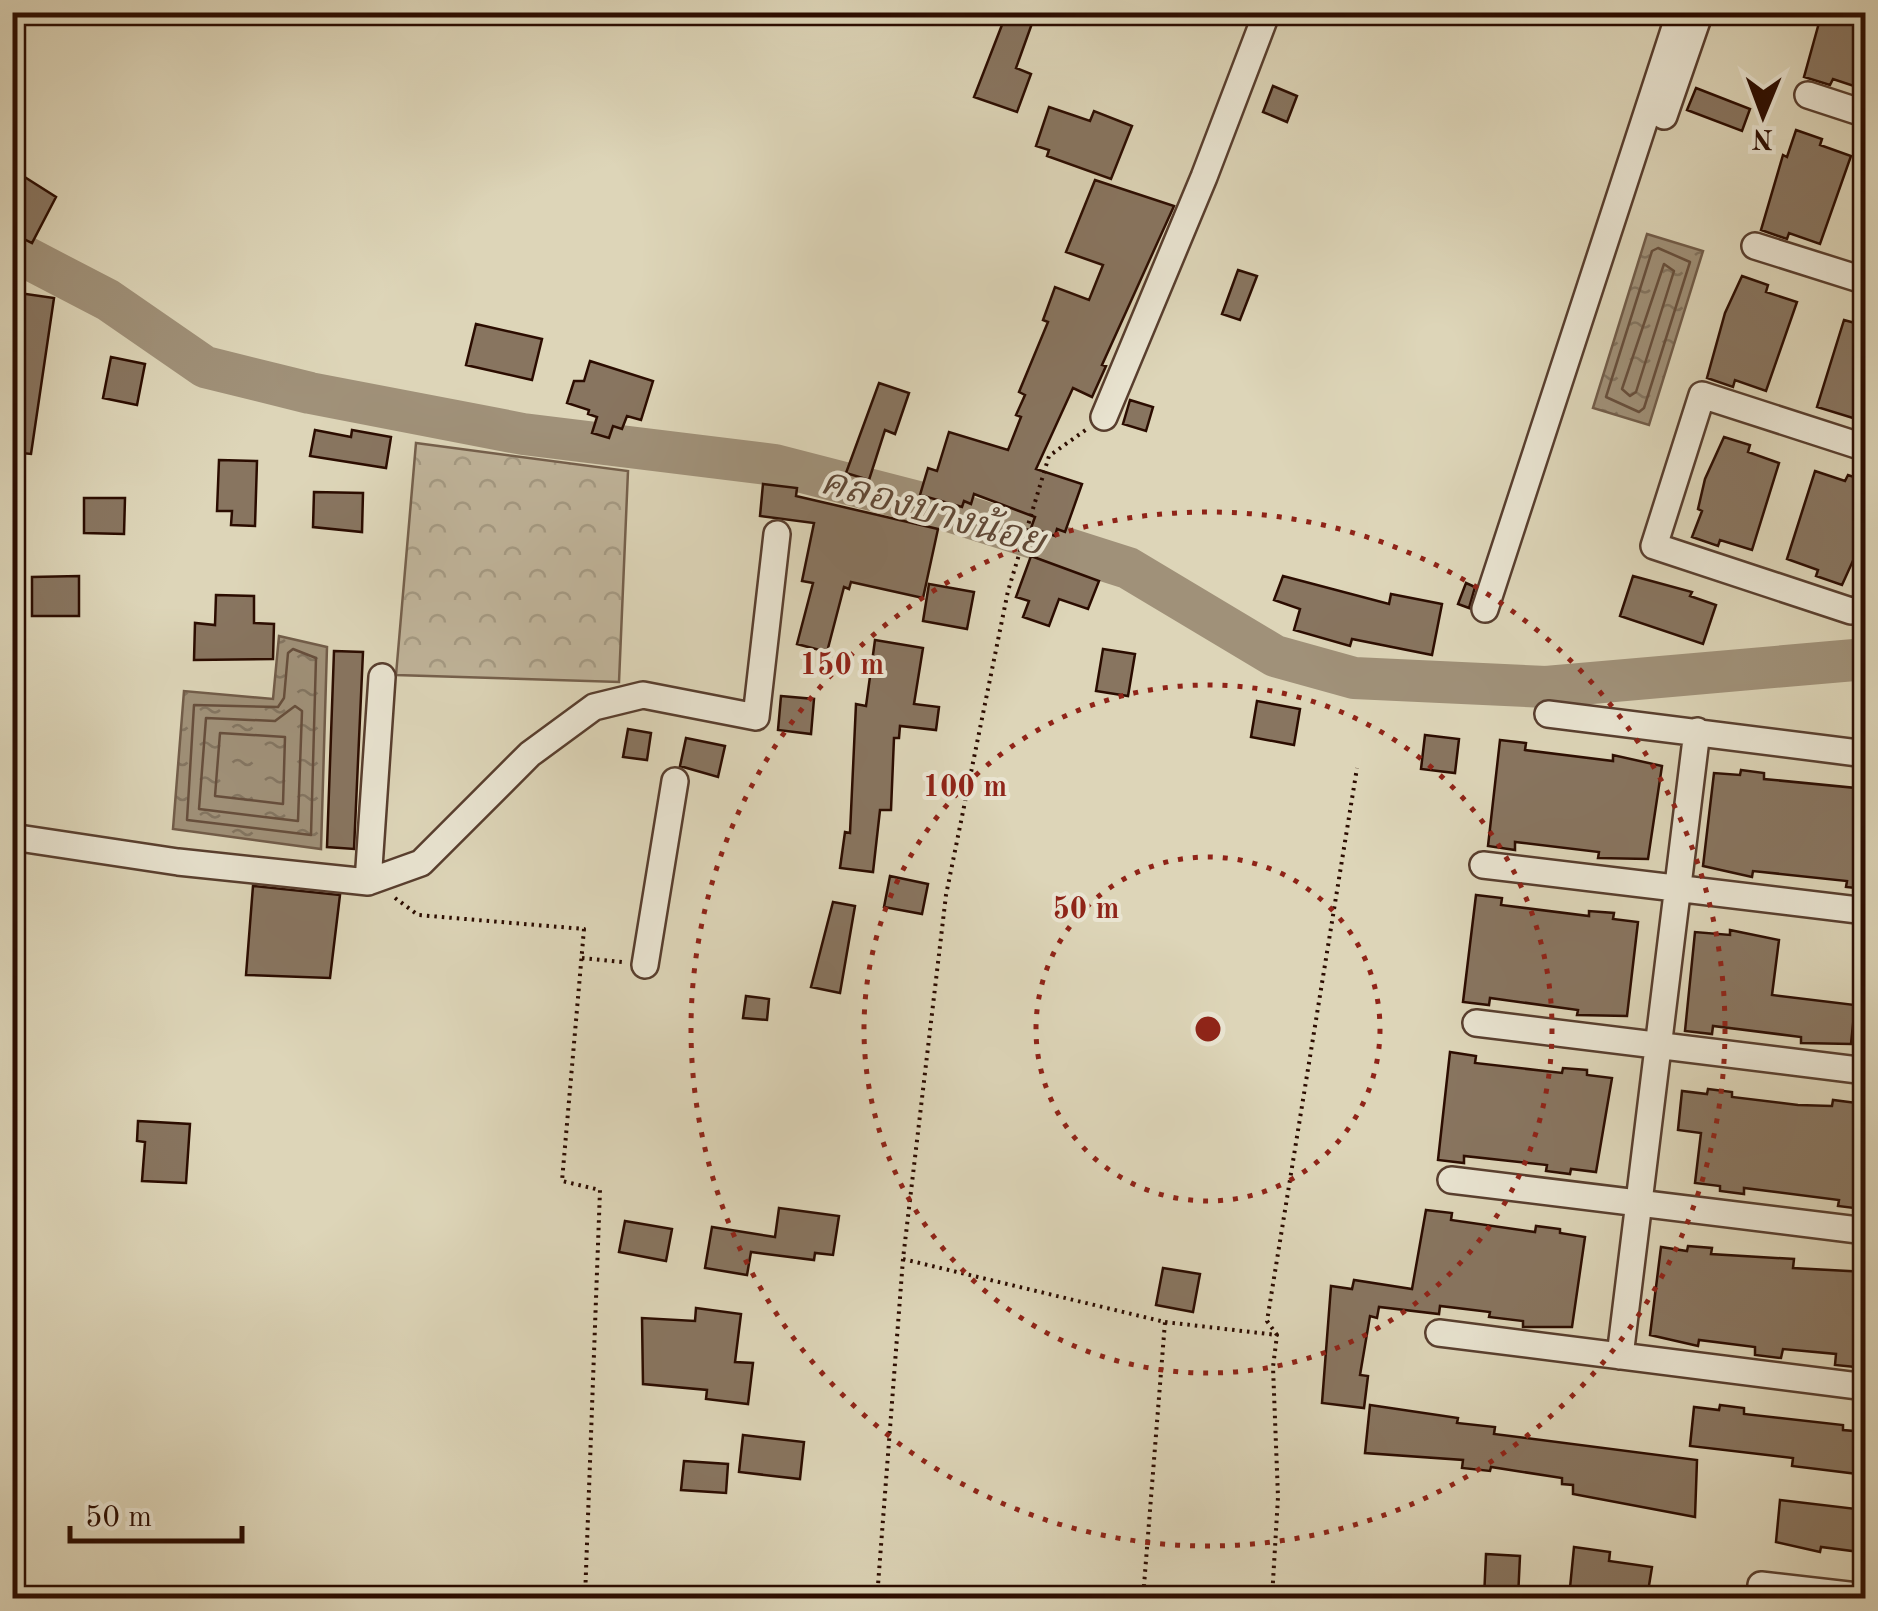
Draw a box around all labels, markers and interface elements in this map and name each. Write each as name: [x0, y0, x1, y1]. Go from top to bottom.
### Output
north arrow: [1713, 65, 1813, 165]
text: N: [1751, 123, 1774, 151]
water label: คลองบางน้อย: [815, 458, 1052, 565]
text: 150 m: [800, 651, 884, 681]
text: 100 m: [923, 773, 1007, 803]
text: 50 m: [1052, 895, 1120, 925]
centre of rings: [1190, 1011, 1226, 1047]
scale bar: [70, 1481, 242, 1543]
text: 50 m: [85, 1503, 152, 1533]

